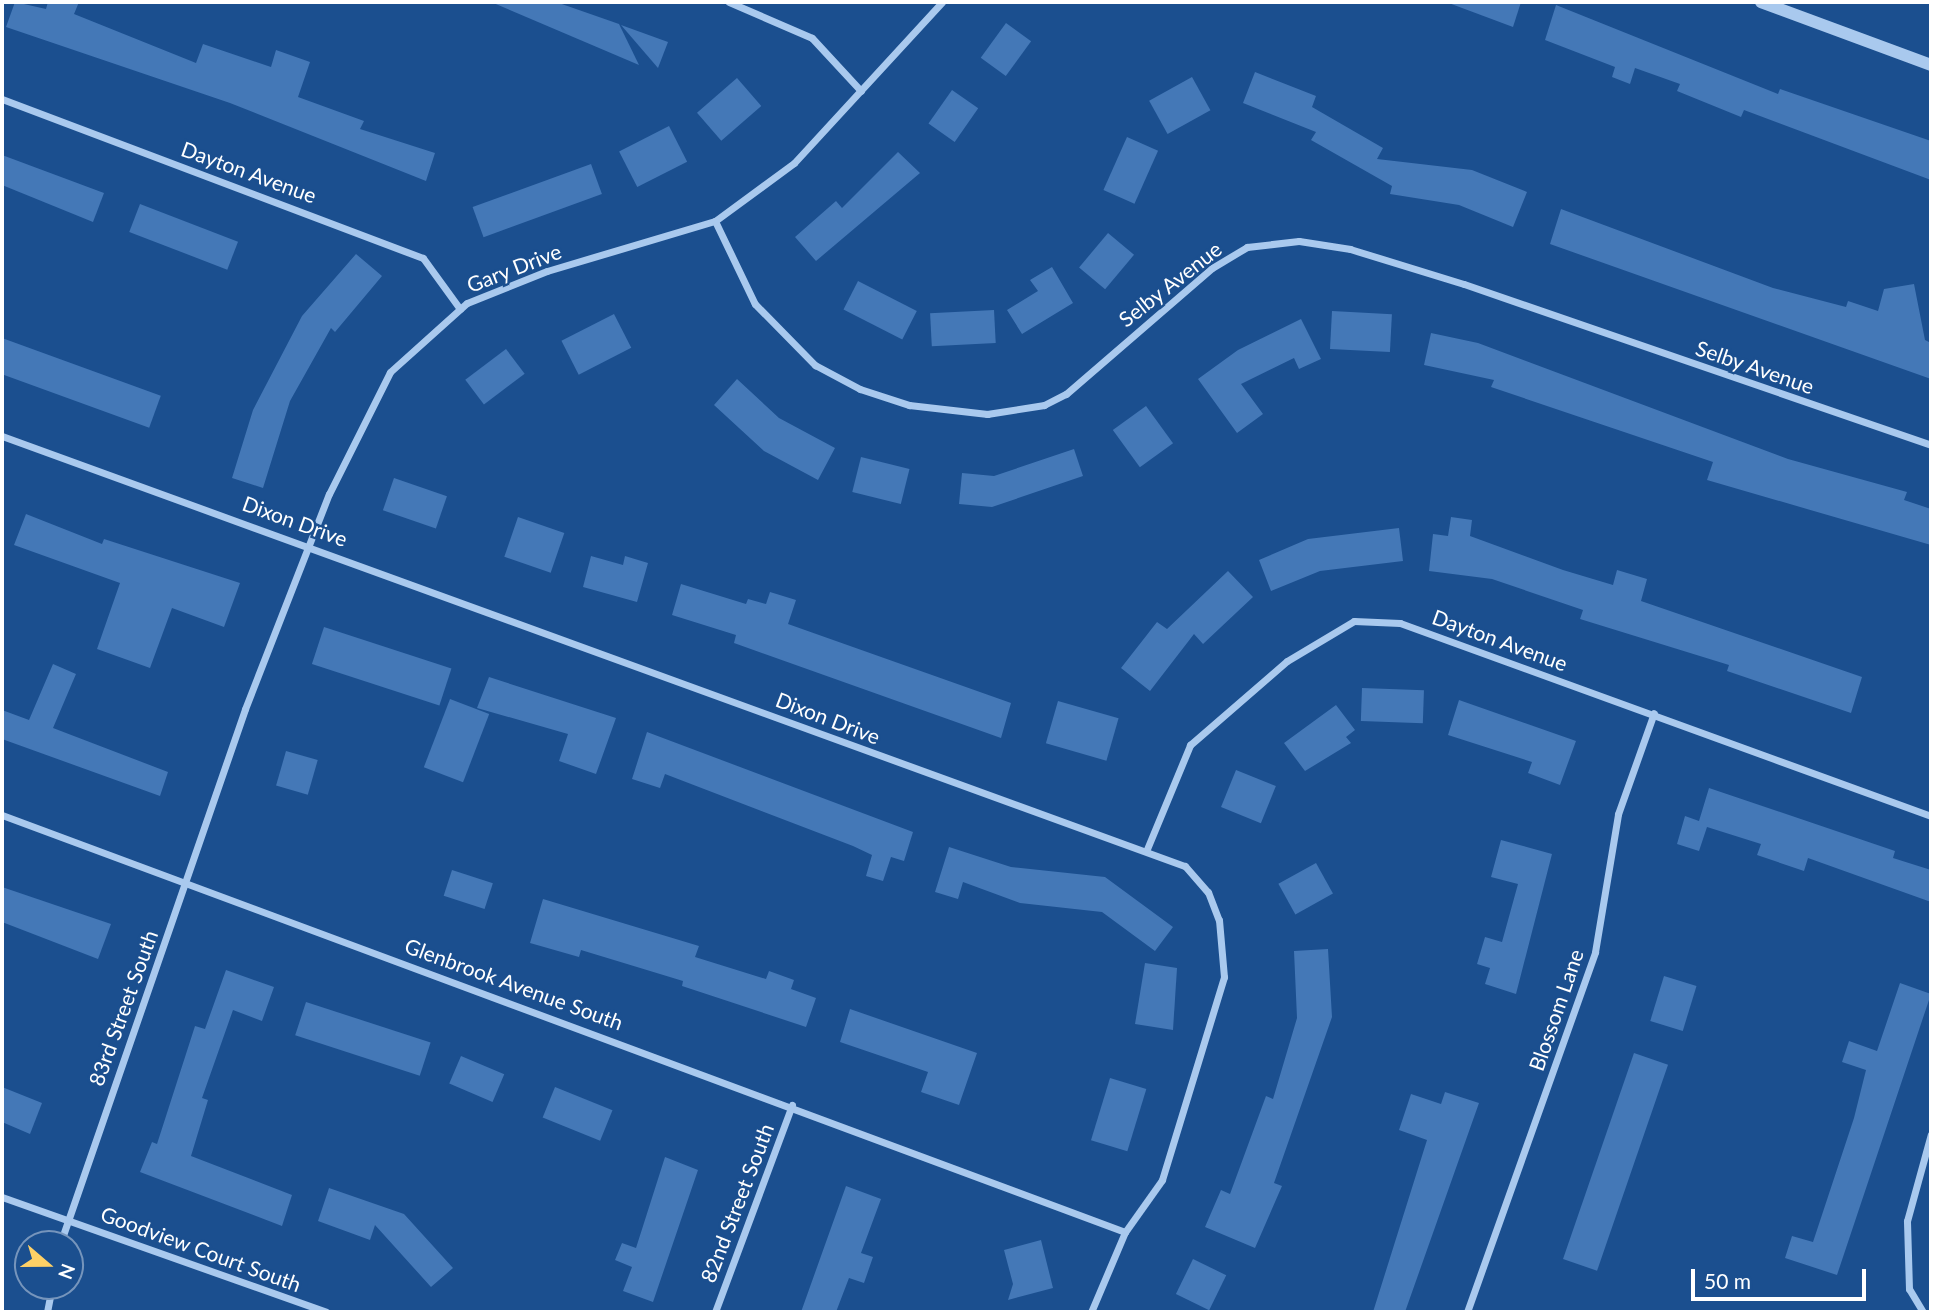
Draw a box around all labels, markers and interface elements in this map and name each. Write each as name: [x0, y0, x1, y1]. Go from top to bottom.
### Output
street label: Dayton Avenue: [178, 136, 320, 208]
street label: Selby Avenue: [1113, 236, 1227, 332]
street label: Gary Drive: [463, 238, 565, 298]
street label: Selby Avenue: [1692, 335, 1818, 399]
street label: Dixon Drive: [239, 490, 351, 552]
street label: Dayton Avenue: [1429, 604, 1571, 676]
street label: Dixon Drive: [772, 687, 884, 749]
street label: 83rd Street South: [83, 927, 163, 1089]
street label: Glenbrook Avenue South: [401, 933, 627, 1035]
street label: Blossom Lane: [1523, 946, 1589, 1074]
street label: 82nd Street South: [695, 1120, 779, 1286]
street label: Goodview Court South: [97, 1201, 305, 1297]
north arrow: [14, 1230, 84, 1300]
scale bar: [1695, 1254, 1870, 1298]
text: N: [54, 1261, 81, 1282]
text: 50 m: [1704, 1268, 1751, 1293]

